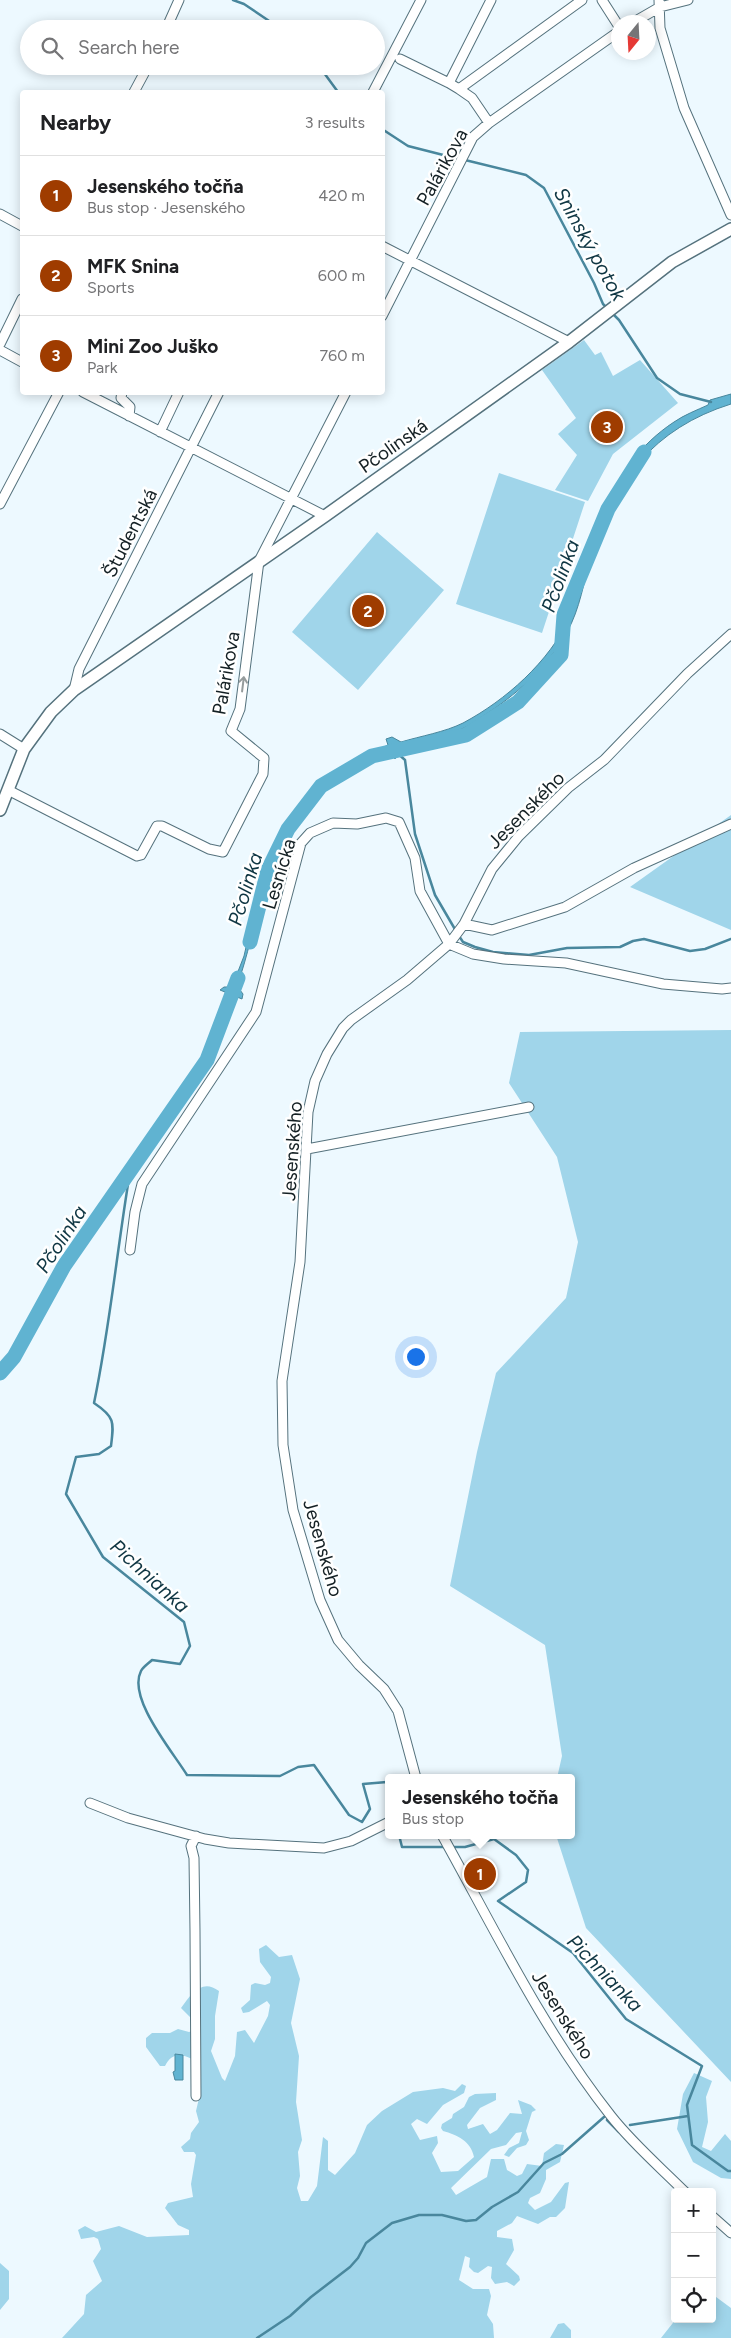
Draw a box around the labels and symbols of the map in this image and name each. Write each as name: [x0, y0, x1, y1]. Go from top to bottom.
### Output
north arrow: [611, 15, 656, 60]
street label: Palárikova: [412, 125, 472, 209]
water label: Sninský potok: [549, 183, 632, 306]
pin: 3: [591, 408, 623, 446]
street label: Pčolinská: [354, 414, 432, 478]
street label: Študentská: [98, 485, 162, 581]
water label: Pčolinka: [536, 536, 584, 616]
pin: 2: [352, 592, 384, 630]
street label: Palárikova: [207, 629, 245, 717]
one-way arrow: [238, 676, 248, 692]
street label: Jesenského: [483, 767, 569, 853]
street label: Lesnícka: [257, 836, 301, 912]
water label: Pčolinka: [223, 849, 268, 929]
street label: Jesenského: [277, 1100, 307, 1202]
water label: Pčolinka: [30, 1201, 92, 1277]
your location: [403, 1344, 429, 1370]
street label: Jesenského: [298, 1497, 348, 1599]
water label: Pichnianka: [105, 1534, 195, 1618]
pin: 1: [464, 1855, 496, 1893]
water label: Pichnianka: [562, 1929, 648, 2017]
street label: Jesenského: [527, 1967, 599, 2063]

